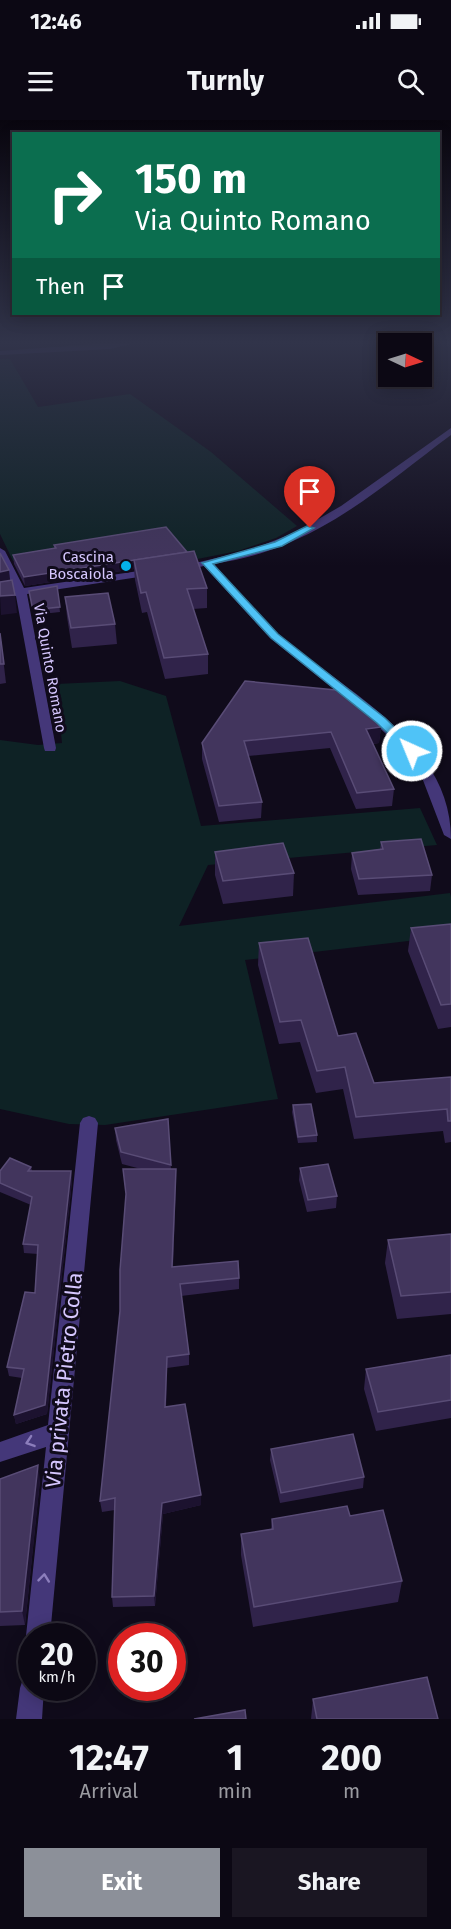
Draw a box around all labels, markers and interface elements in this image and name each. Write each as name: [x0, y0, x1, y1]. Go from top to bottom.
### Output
text: 12:46: [30, 8, 82, 35]
icon: menu: [24, 65, 57, 98]
text: Turnly: [187, 65, 264, 97]
icon: search: [394, 65, 427, 98]
text: 150 m: [135, 154, 247, 204]
icon: right: [36, 156, 114, 234]
text: Via Quinto Romano: [135, 205, 371, 237]
icon: arrive: [97, 270, 130, 303]
text: Then: [36, 273, 85, 300]
north arrow: [378, 333, 432, 387]
map controls: [378, 333, 432, 387]
pin: [284, 466, 335, 528]
icon: arrive: [293, 475, 326, 508]
place label: Cascina Boscaiola: [48, 548, 114, 583]
marker: Cascina Boscaiola: [119, 559, 133, 573]
street label: Via Quinto Romano: [30, 602, 70, 734]
position arrow: [380, 719, 444, 783]
street label: Via privata Pietro Colla: [40, 1271, 88, 1489]
one-way arrow: [25, 1435, 36, 1448]
one-way arrow: [37, 1574, 50, 1583]
speed limit sign: 30: [108, 1623, 186, 1701]
text: 20: [40, 1637, 74, 1673]
text: km/h: [38, 1668, 76, 1686]
text: 12:47: [69, 1736, 149, 1780]
text: 1: [227, 1736, 243, 1780]
text: 200: [321, 1736, 382, 1780]
text: Arrival: [80, 1779, 138, 1803]
text: min: [218, 1779, 252, 1803]
text: m: [343, 1779, 360, 1803]
button: Exit: [24, 1848, 220, 1917]
button: Share: [232, 1848, 427, 1917]

